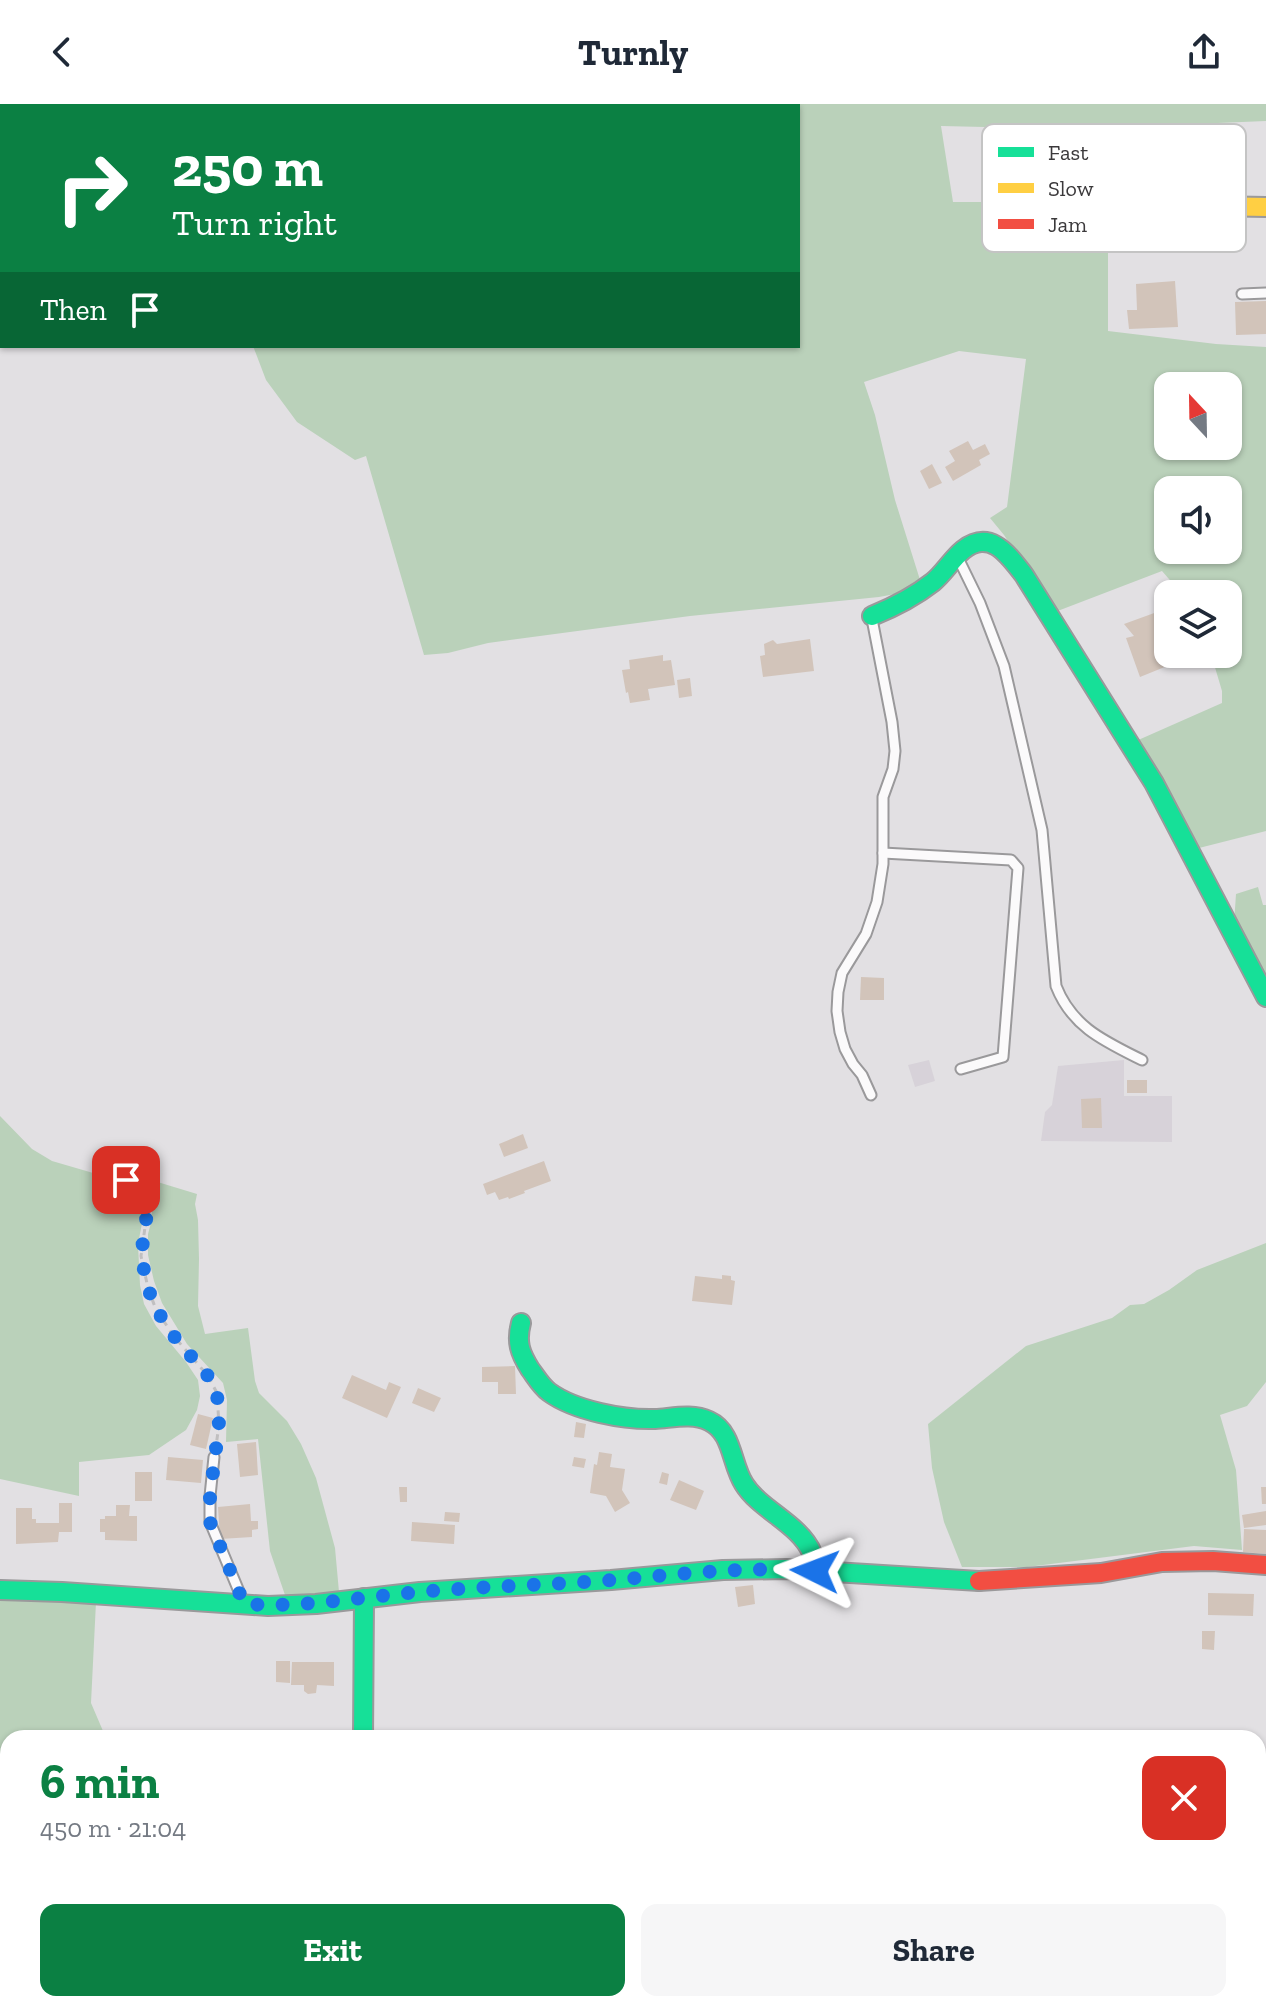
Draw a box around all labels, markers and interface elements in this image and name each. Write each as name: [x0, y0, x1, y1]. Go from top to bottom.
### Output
icon: back: [40, 30, 84, 74]
icon: share: [1182, 30, 1226, 74]
text: Turnly: [578, 31, 688, 74]
legend: [982, 124, 1246, 252]
text: 250 m: [172, 133, 323, 200]
icon: right: [40, 136, 144, 240]
text: Fast: [1048, 139, 1089, 166]
text: Slow: [1048, 175, 1094, 202]
text: Turn right: [172, 201, 337, 244]
text: Jam: [1048, 211, 1087, 238]
icon: arrive: [123, 288, 167, 332]
text: Then: [40, 292, 107, 328]
north arrow: [1154, 372, 1242, 460]
map controls: [1154, 372, 1242, 668]
button: sound: [1154, 476, 1242, 564]
button: layers: [1154, 580, 1242, 668]
pin: [92, 1146, 160, 1214]
icon: arrive: [104, 1158, 148, 1202]
position arrow: [773, 1529, 857, 1613]
text: 6 min: [40, 1753, 160, 1810]
button: close: [1142, 1756, 1226, 1840]
text: 450 m · 21:04: [40, 1812, 186, 1844]
button: Exit: [40, 1904, 625, 1996]
button: Share: [641, 1904, 1226, 1996]

